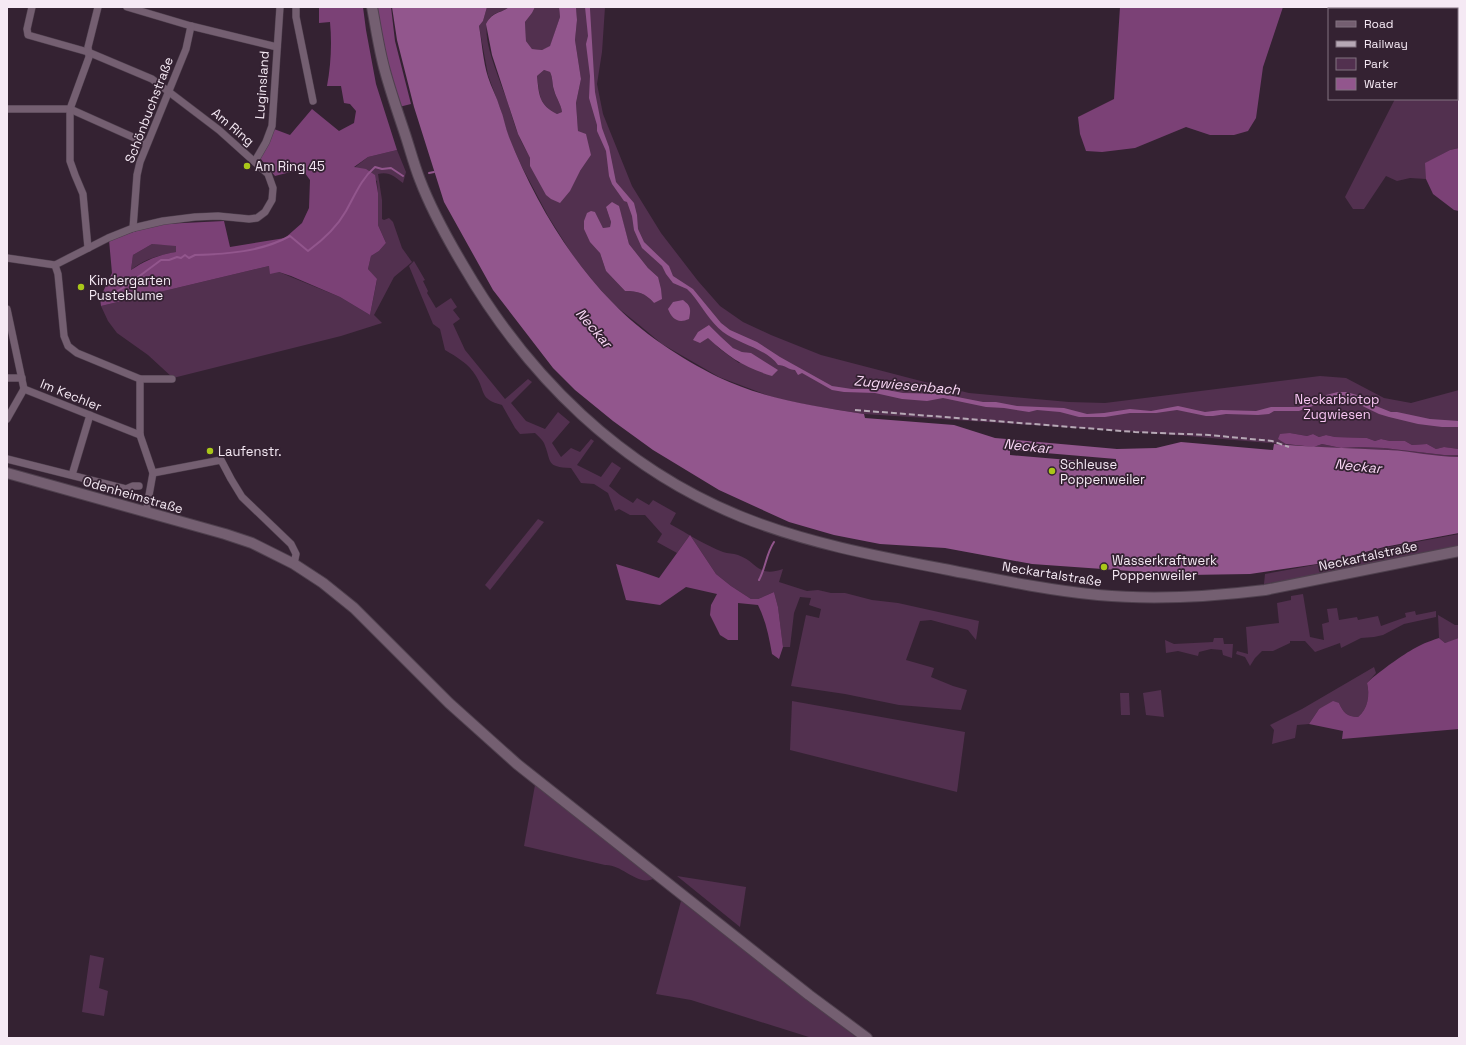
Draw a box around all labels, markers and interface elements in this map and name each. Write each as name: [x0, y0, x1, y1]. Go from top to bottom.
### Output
legend: [1328, 8, 1458, 100]
text: Road: [1364, 16, 1393, 32]
text: Railway: [1364, 36, 1408, 52]
street label: Luginsland: [251, 50, 273, 120]
street label: Schönbuchstraße: [121, 54, 177, 166]
text: Park: [1364, 56, 1389, 72]
text: Water: [1364, 76, 1398, 92]
street label: Am Ring: [208, 104, 258, 150]
place label: Am Ring 45: [255, 158, 325, 175]
marker: Am Ring 45: [242, 161, 252, 171]
place label: Kindergarten Pusteblume: [89, 272, 171, 304]
marker: Kindergarten Pusteblume: [76, 282, 86, 292]
water label: Neckar: [572, 304, 617, 353]
water label: Zugwiesenbach: [853, 371, 961, 399]
street label: Im Kechler: [38, 375, 104, 415]
park label: Neckarbiotop Zugwiesen: [1295, 391, 1379, 423]
water label: Neckar: [1003, 435, 1053, 458]
place label: Laufenstr.: [218, 443, 282, 460]
marker: Laufenstr.: [205, 446, 215, 456]
water label: Neckar: [1334, 455, 1384, 478]
place label: Schleuse Poppenweiler: [1060, 456, 1145, 488]
marker: Schleuse Poppenweiler: [1047, 466, 1057, 476]
street label: Odenheimstraße: [81, 473, 185, 517]
street label: Neckartalstraße: [1317, 537, 1419, 575]
place label: Wasserkraftwerk Poppenweiler: [1112, 552, 1217, 584]
street label: Neckartalstraße: [1001, 558, 1103, 590]
marker: Wasserkraftwerk Poppenweiler: [1099, 562, 1109, 572]

